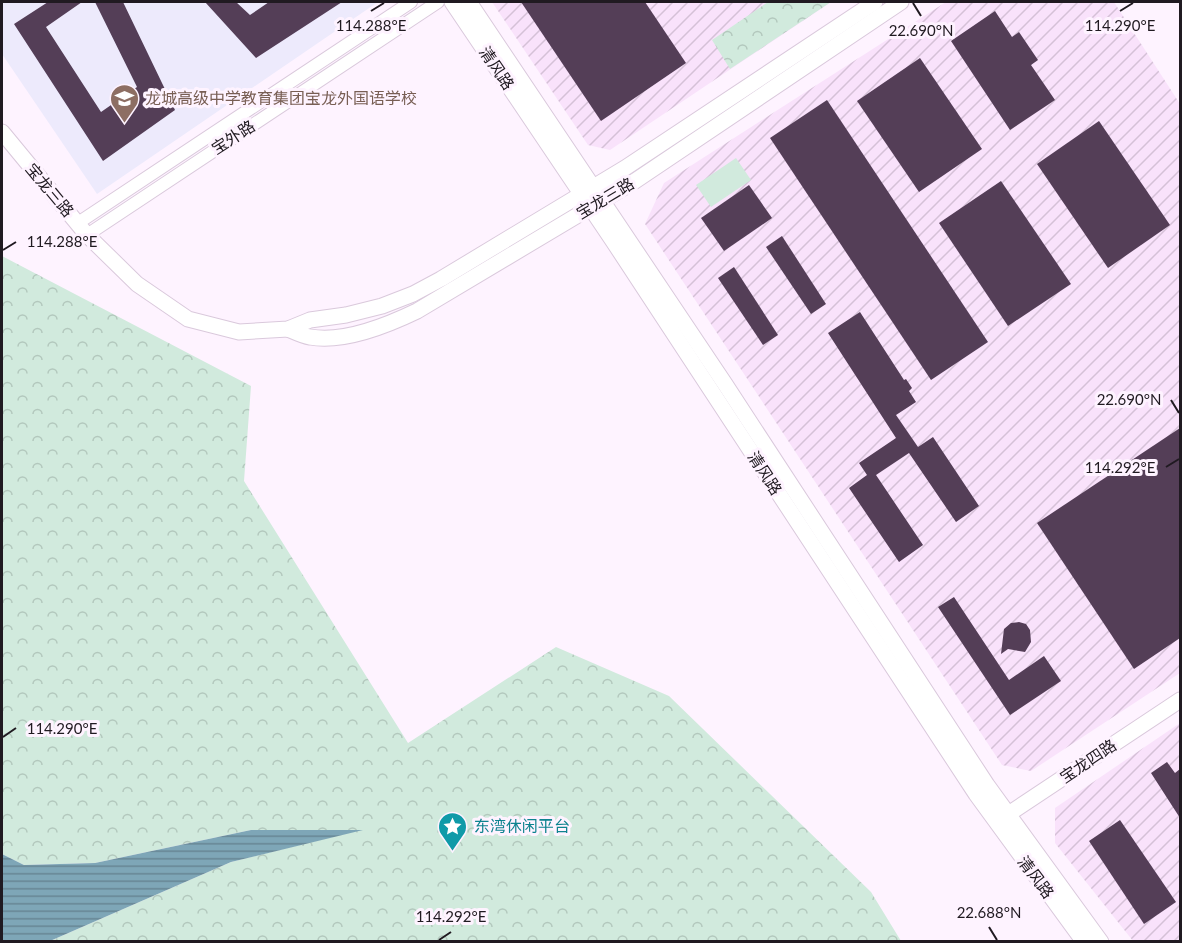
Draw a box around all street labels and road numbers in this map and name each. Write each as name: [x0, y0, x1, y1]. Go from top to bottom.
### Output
street label: 清风路: [476, 43, 519, 93]
street label: 宝外路: [207, 116, 258, 158]
street label: 宝龙三路: [23, 159, 78, 220]
street label: 宝龙三路: [572, 173, 637, 222]
street label: 清风路: [744, 447, 786, 498]
street label: 宝龙四路: [1056, 735, 1120, 786]
street label: 清风路: [1014, 852, 1058, 902]

